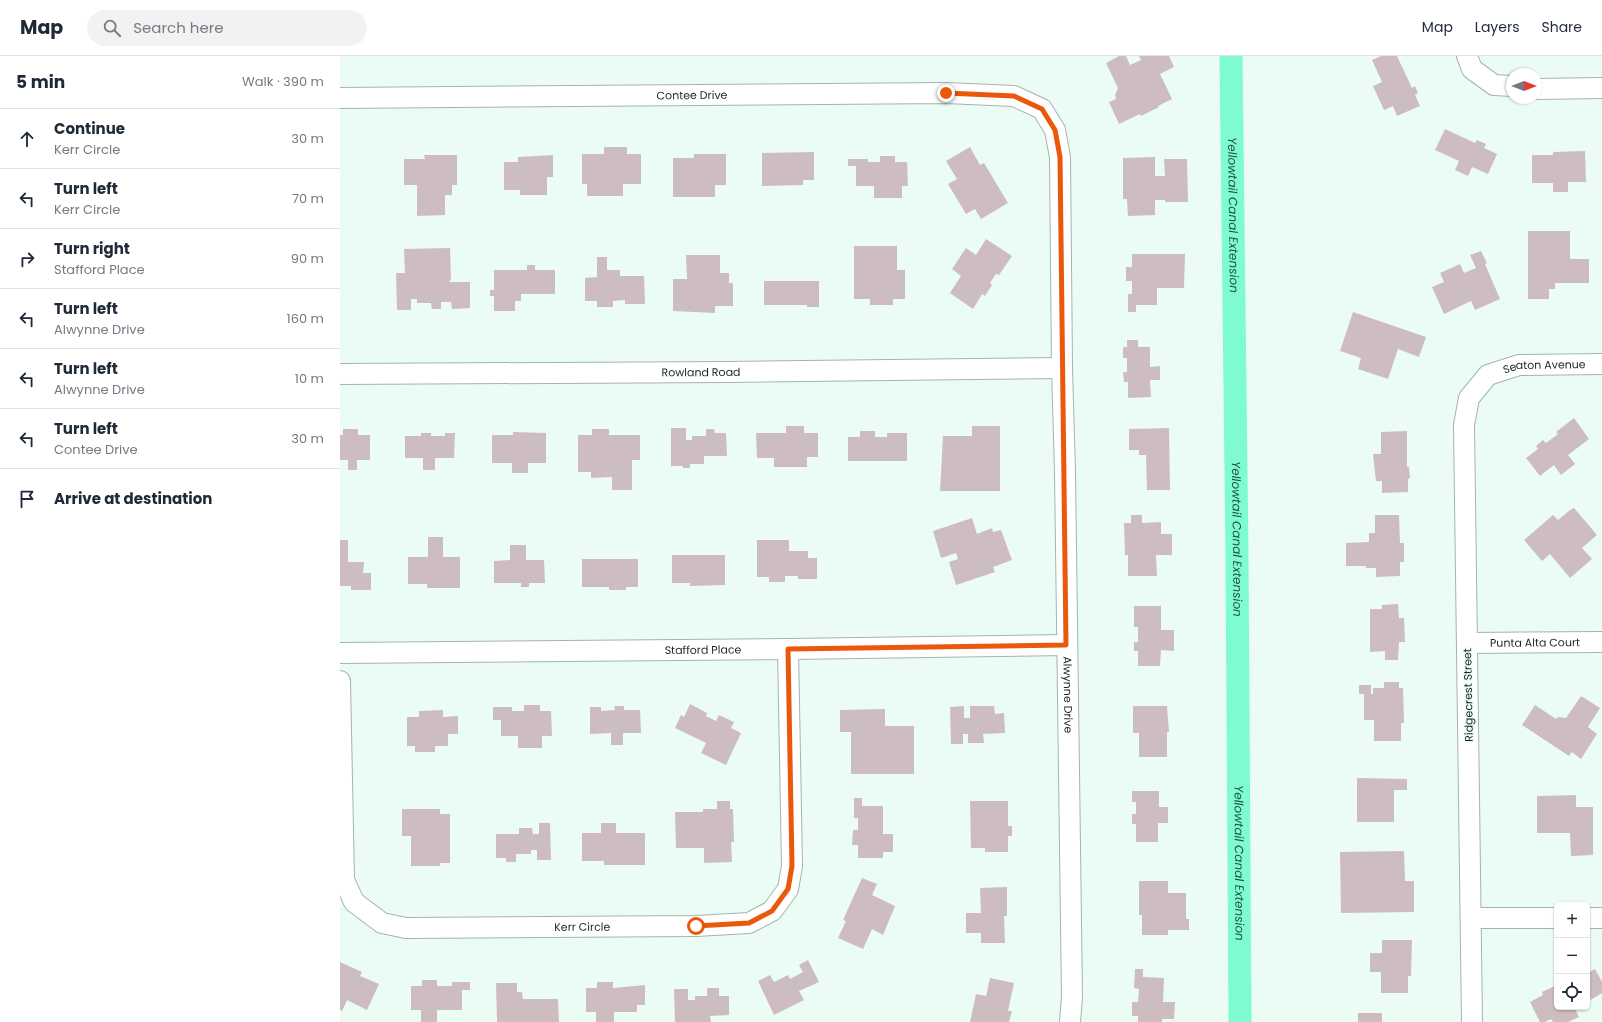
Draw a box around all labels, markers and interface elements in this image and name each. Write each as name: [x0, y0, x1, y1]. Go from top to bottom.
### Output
search box: [87, 10, 367, 46]
text: Map: [20, 14, 63, 41]
icon: search: [101, 17, 123, 39]
text: Search here: [133, 17, 224, 38]
text: Map: [1422, 17, 1453, 37]
text: Layers: [1475, 17, 1519, 37]
text: Share: [1541, 17, 1582, 37]
north arrow: [1506, 68, 1542, 104]
text: 5 min: [16, 70, 65, 94]
text: Walk · 390 m: [242, 72, 324, 91]
route end: [937, 84, 955, 102]
street label: Contee Drive: [657, 87, 728, 103]
text: Continue: [54, 118, 125, 139]
icon: ahead: [16, 128, 38, 150]
text: 30 m: [291, 129, 324, 148]
water label: Yellowtail Canal Extension: [1224, 137, 1243, 293]
text: Kerr Circle: [54, 140, 120, 159]
text: Turn left: [54, 178, 118, 199]
icon: left: [16, 188, 38, 210]
text: 70 m: [292, 189, 324, 208]
text: Kerr Circle: [54, 200, 120, 219]
text: Turn right: [54, 238, 130, 259]
icon: right: [16, 248, 38, 270]
text: 90 m: [291, 249, 324, 268]
text: Stafford Place: [54, 260, 145, 279]
text: Turn left: [54, 298, 118, 319]
icon: left: [16, 308, 38, 330]
text: 160 m: [287, 309, 324, 328]
text: Alwynne Drive: [54, 320, 145, 339]
street label: Seaton Avenue: [1501, 356, 1586, 378]
text: Turn left: [54, 358, 118, 379]
street label: Rowland Road: [661, 364, 741, 380]
icon: left: [16, 368, 38, 390]
text: 10 m: [295, 369, 324, 388]
text: Alwynne Drive: [54, 380, 145, 399]
text: Turn left: [54, 418, 118, 439]
icon: left: [16, 428, 38, 450]
text: 30 m: [291, 429, 324, 448]
text: Contee Drive: [54, 440, 138, 459]
water label: Yellowtail Canal Extension: [1228, 461, 1246, 617]
icon: arrive: [16, 488, 38, 510]
text: Arrive at destination: [54, 488, 212, 509]
street label: Punta Alta Court: [1490, 634, 1580, 651]
street label: Stafford Place: [665, 641, 742, 658]
street label: Ridgecrest Street: [1459, 648, 1477, 742]
street label: Alwynne Drive: [1059, 656, 1076, 734]
water label: Yellowtail Canal Extension: [1230, 785, 1248, 941]
map controls: [1554, 902, 1590, 1010]
button: +: [1554, 902, 1590, 938]
route start: [687, 917, 705, 935]
street label: Kerr Circle: [554, 919, 611, 935]
button: −: [1554, 938, 1590, 974]
button: locate: [1554, 974, 1590, 1010]

